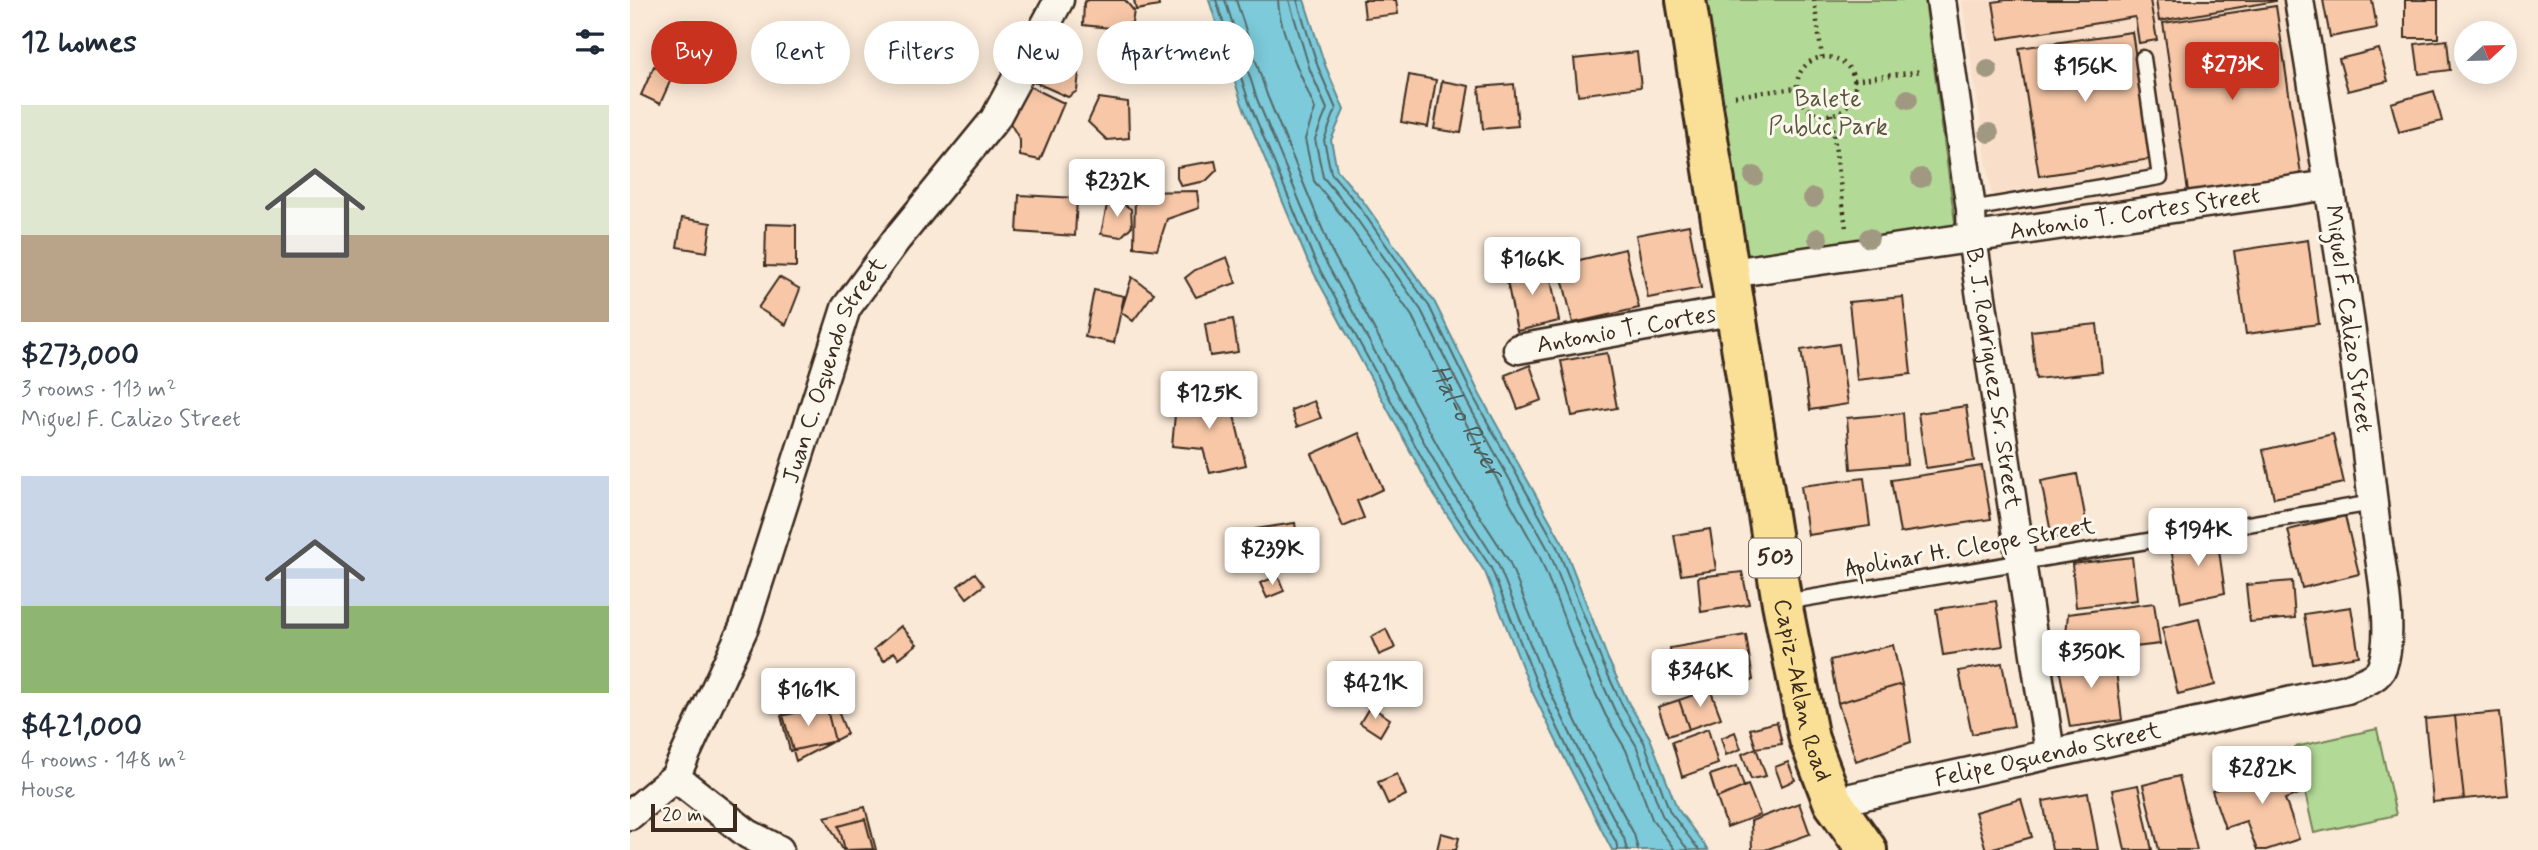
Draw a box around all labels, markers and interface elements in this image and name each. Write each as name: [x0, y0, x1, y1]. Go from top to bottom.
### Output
chip: Buy: [651, 21, 737, 84]
chip: Rent: [751, 21, 850, 84]
chip: Filters: [864, 21, 979, 84]
chip: New: [993, 21, 1083, 84]
chip: Apartment: [1097, 21, 1254, 84]
north arrow: [2454, 21, 2516, 84]
map controls: [2454, 21, 2517, 84]
text: 12 homes: [21, 23, 137, 62]
icon: filters: [571, 23, 609, 61]
pin: $273K: [2183, 42, 2281, 102]
pin: $156K: [2036, 44, 2134, 104]
text: $273K: [2201, 50, 2263, 80]
text: $156K: [2053, 52, 2117, 82]
park label: Balete Public Park: [1768, 84, 1888, 143]
icon: home: [252, 150, 378, 276]
pin: $232K: [1068, 160, 1166, 219]
text: $232K: [1085, 167, 1149, 197]
street label: Antonio T. Cortes Street: [2007, 180, 2262, 247]
street label: Miguel F. Calizo Street: [2314, 203, 2379, 435]
pin: $166K: [1483, 238, 1581, 297]
text: $166K: [1500, 245, 1564, 275]
street label: B. J. Rodriguez Sr. Street: [1958, 245, 2028, 511]
street label: Juan C. Oquendo Street: [775, 251, 894, 487]
street label: Antonio T. Cortes: [1534, 298, 1719, 361]
text: $273,000: [21, 336, 139, 375]
water label: Hal-o River: [1422, 359, 1512, 488]
pin: $125K: [1160, 372, 1258, 431]
text: 3 rooms · 113 m²: [21, 375, 176, 405]
text: $125K: [1177, 379, 1241, 409]
text: Miguel F. Calizo Street: [21, 405, 241, 435]
pin: $194K: [2149, 508, 2247, 568]
street label: Apolinar H. Cleope Street: [1843, 511, 2098, 588]
text: $194K: [2164, 516, 2232, 546]
icon: home: [252, 521, 378, 647]
pin: $239K: [1223, 528, 1321, 587]
text: $239K: [1241, 535, 1303, 565]
road number: 503: [1749, 538, 1801, 578]
street label: Capiz-Aklan Road: [1766, 596, 1839, 786]
pin: $350K: [2042, 630, 2140, 690]
text: $350K: [2058, 638, 2124, 668]
pin: $346K: [1651, 650, 1749, 709]
text: $346K: [1668, 657, 1732, 687]
pin: $421K: [1326, 662, 1424, 721]
pin: $161K: [759, 668, 857, 728]
text: $421K: [1343, 669, 1407, 699]
text: $161K: [777, 676, 839, 706]
text: $421,000: [21, 707, 142, 746]
street label: Felipe Oquendo Street: [1932, 715, 2164, 795]
text: 4 rooms · 148 m²: [21, 746, 186, 776]
pin: $282K: [2213, 746, 2311, 806]
text: $282K: [2228, 754, 2296, 784]
text: House: [21, 776, 75, 806]
scale bar: [651, 801, 737, 833]
text: 20 m: [662, 803, 702, 828]

